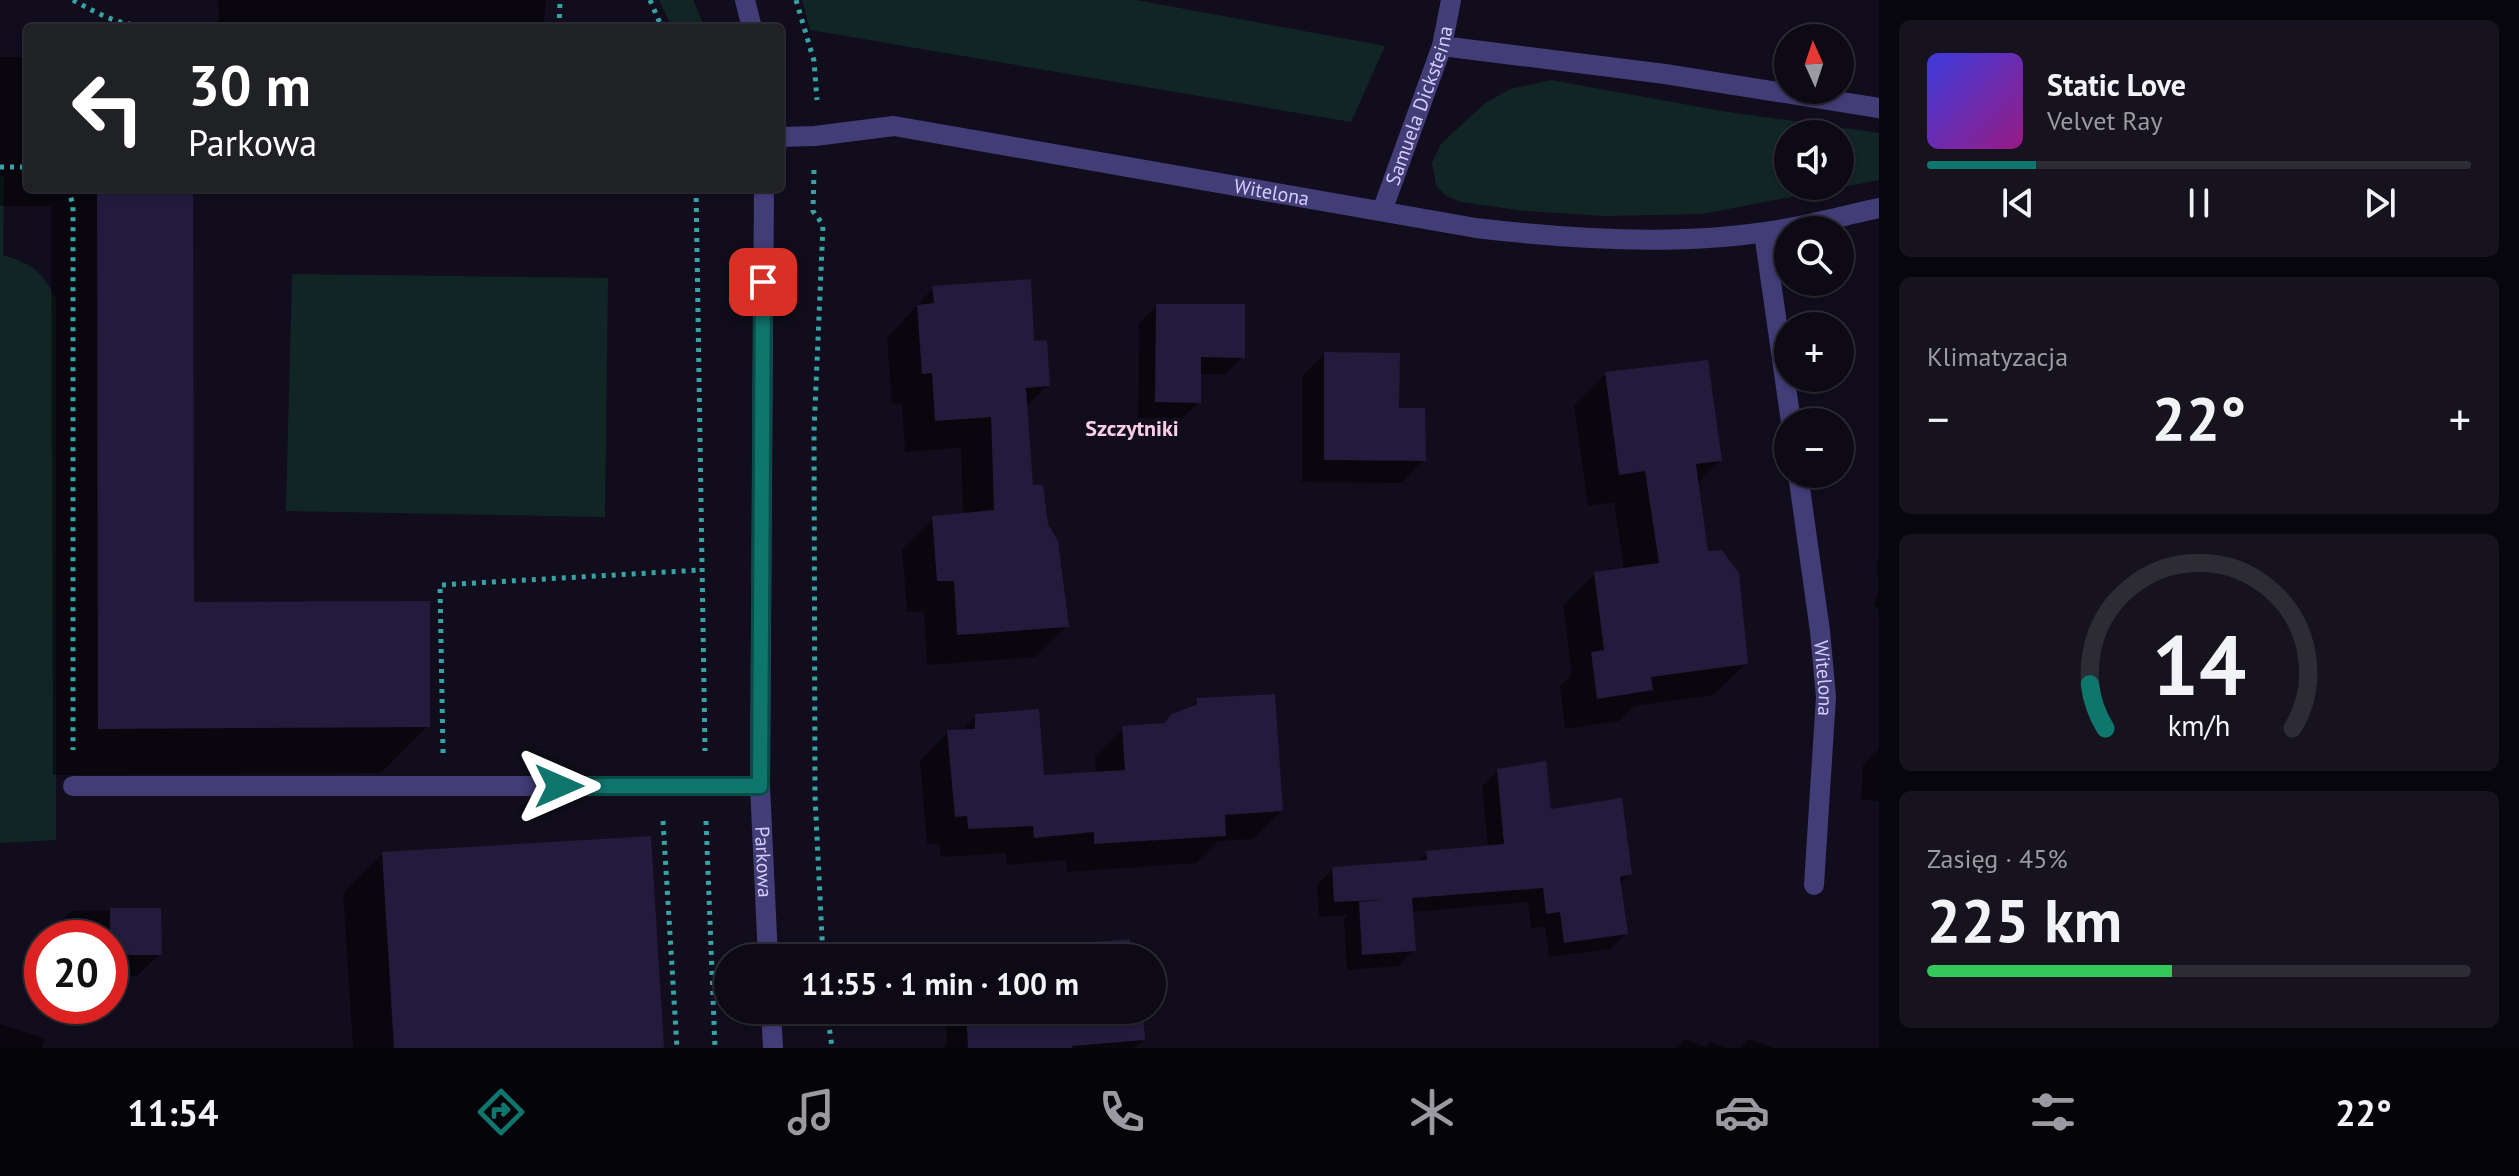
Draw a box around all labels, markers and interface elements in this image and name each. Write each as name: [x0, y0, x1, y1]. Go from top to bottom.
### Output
street label: Samuela Dicksteina: [1379, 24, 1459, 189]
north arrow: [1774, 24, 1854, 104]
map controls: [1774, 24, 1854, 488]
text: 30 m: [188, 49, 311, 121]
icon: left: [56, 56, 160, 160]
text: Static Love: [2047, 65, 2186, 104]
text: Velvet Ray: [2047, 104, 2163, 137]
text: Parkowa: [188, 119, 317, 166]
button: sound: [1774, 120, 1854, 200]
street label: Witelona: [1232, 173, 1311, 212]
icon: previous: [1996, 181, 2040, 225]
icon: pause: [2177, 181, 2221, 225]
icon: next: [2358, 181, 2402, 225]
button: search: [1774, 216, 1854, 296]
pin: [729, 248, 797, 316]
icon: arrive: [741, 260, 785, 304]
button: +: [1774, 312, 1854, 392]
text: Klimatyzacja: [1927, 340, 2068, 373]
text: 22°: [2152, 379, 2246, 457]
text: −: [1927, 390, 1949, 447]
text: +: [2449, 390, 2471, 447]
button: −: [1774, 408, 1854, 488]
district label: Szczytniki: [1085, 414, 1179, 442]
text: 14: [2152, 609, 2246, 717]
street label: Witelona: [1808, 639, 1839, 717]
text: km/h: [2168, 707, 2230, 744]
position arrow: [517, 744, 601, 828]
street label: Parkowa: [749, 825, 778, 898]
text: Zasięg · 45%: [1927, 842, 2068, 875]
text: 225 km: [1927, 881, 2122, 959]
speed limit sign: 20: [24, 920, 128, 1024]
text: 11:55 · 1 min · 100 m: [801, 964, 1079, 1003]
icon: directions: [473, 1084, 529, 1140]
icon: music: [783, 1084, 839, 1140]
icon: phone: [1094, 1084, 1150, 1140]
icon: climate: [1404, 1084, 1460, 1140]
icon: car: [1714, 1084, 1770, 1140]
icon: filters: [2025, 1084, 2081, 1140]
text: 11:54: [127, 1089, 219, 1136]
text: 22°: [2335, 1089, 2392, 1136]

